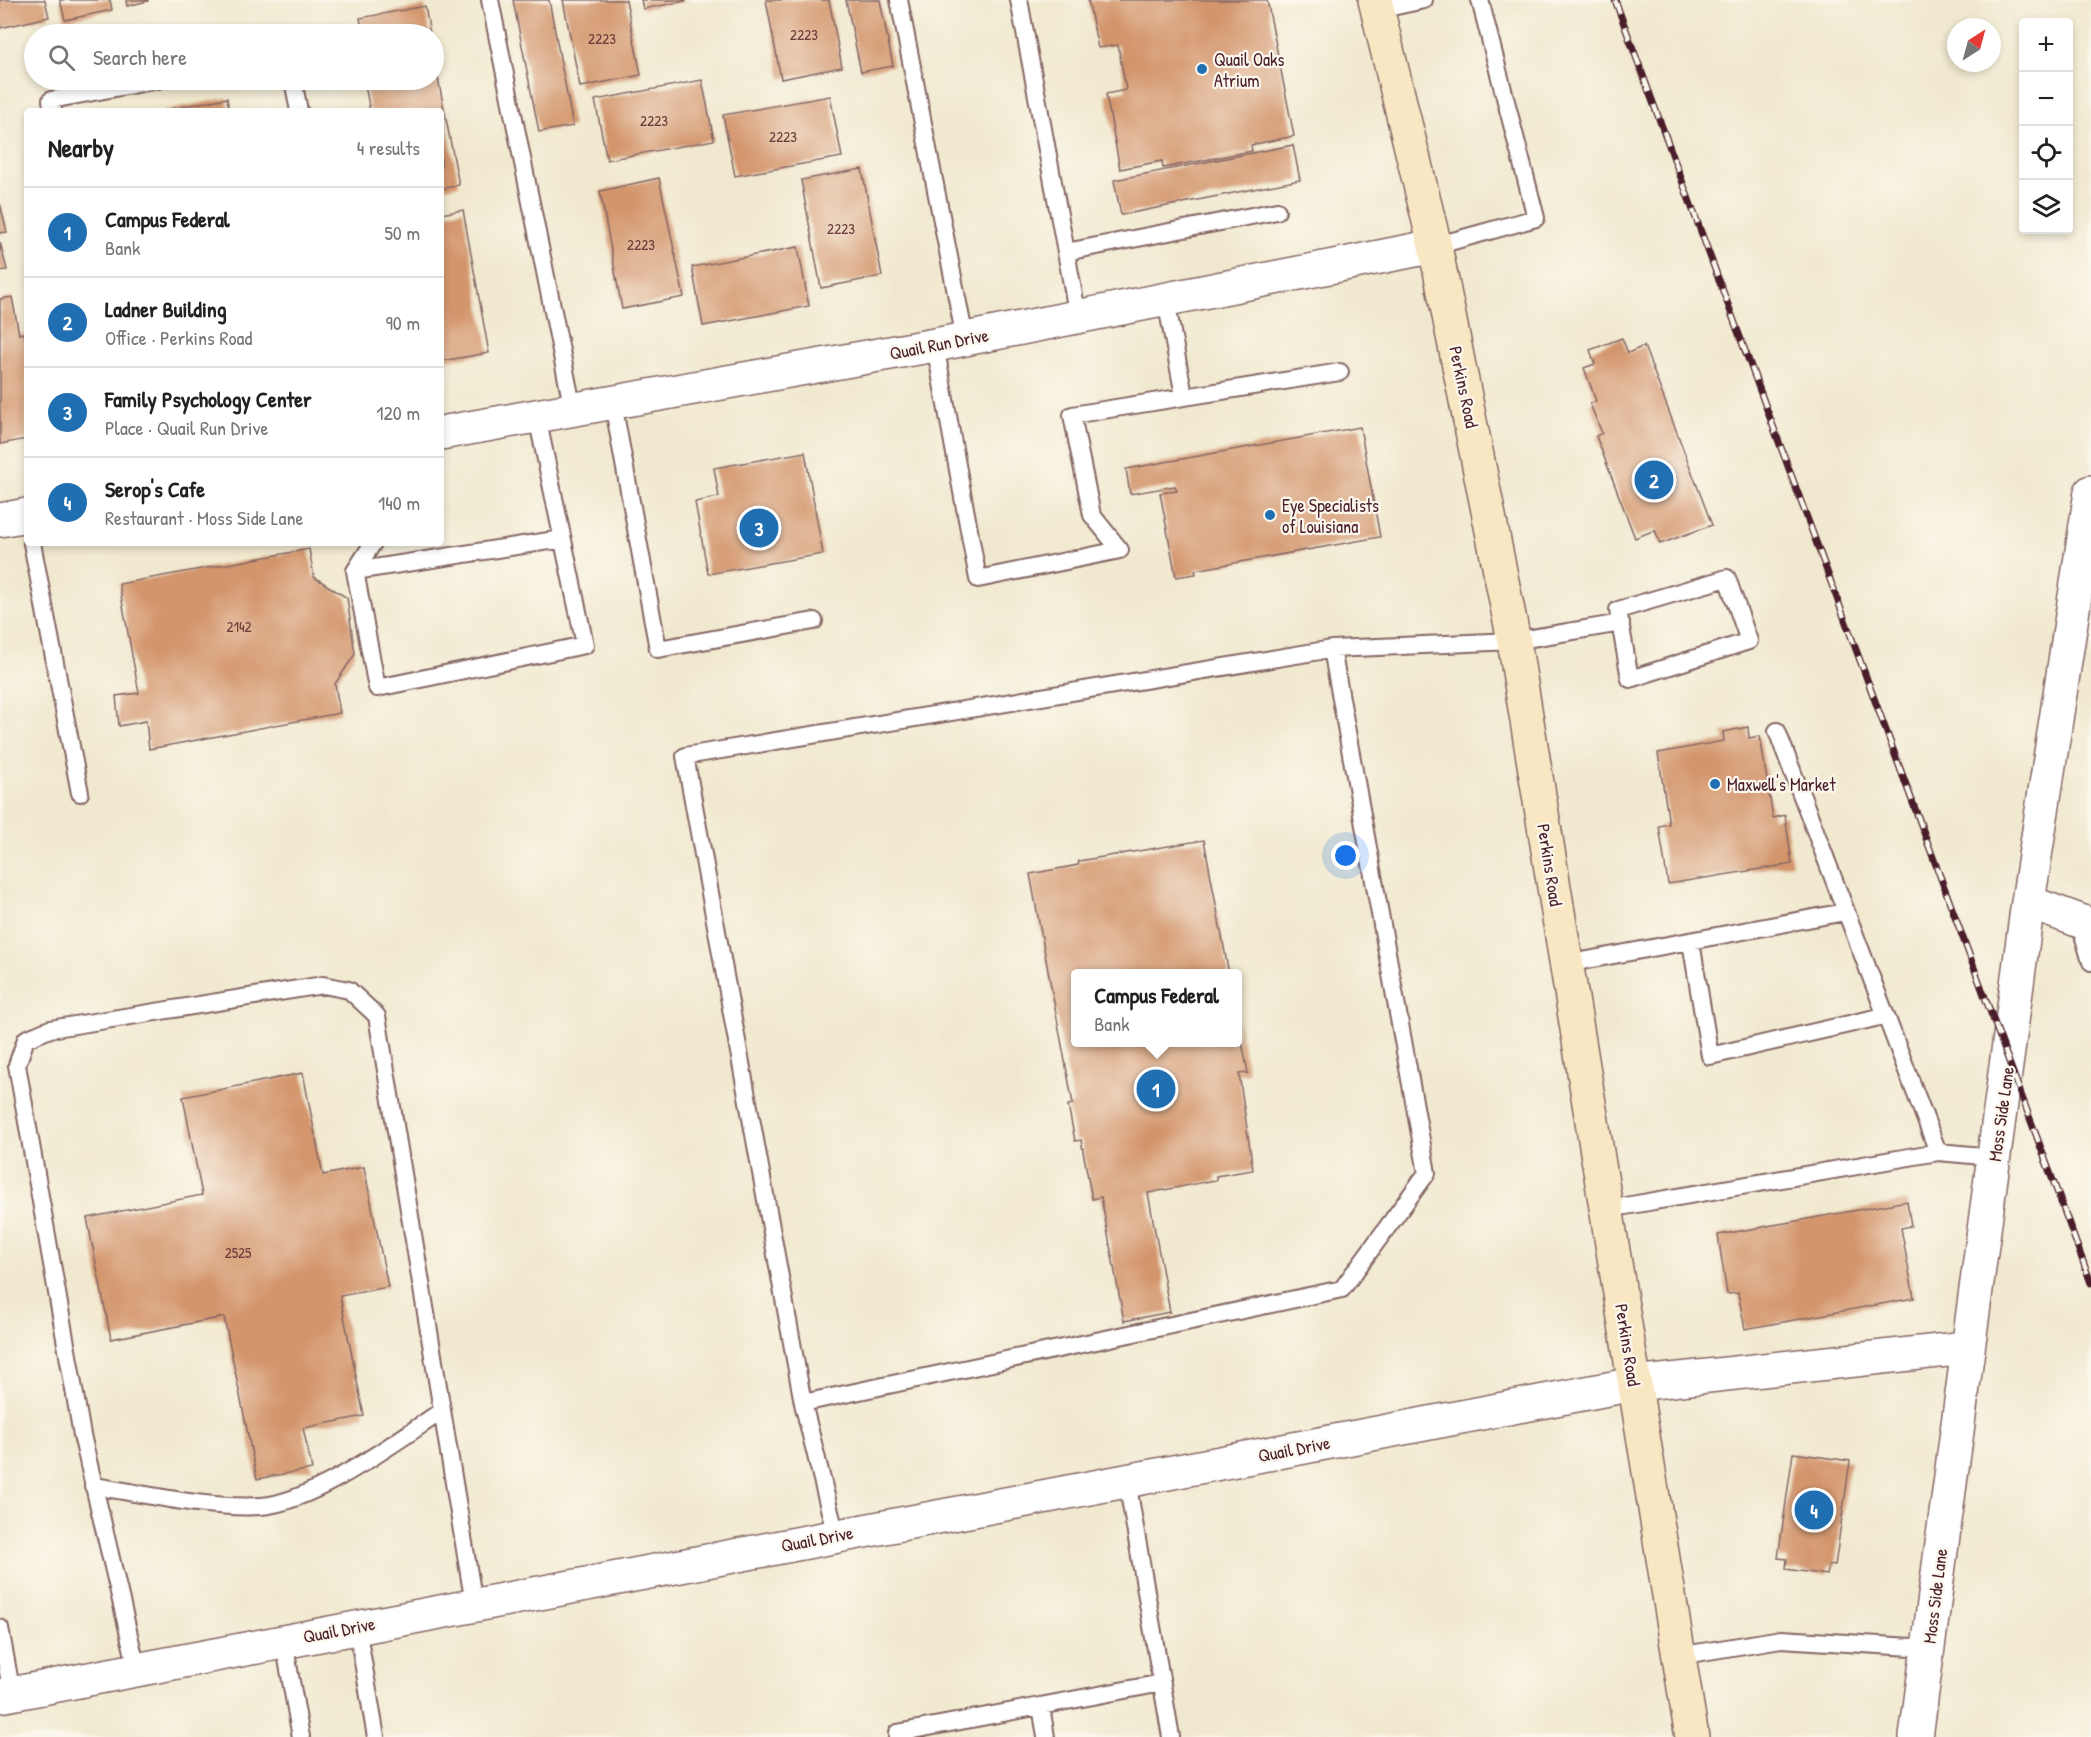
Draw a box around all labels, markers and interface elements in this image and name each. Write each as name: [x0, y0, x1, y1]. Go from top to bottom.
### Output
north arrow: [1947, 18, 2001, 72]
map controls: [2019, 18, 2073, 234]
button: +: [2019, 18, 2073, 72]
search box: [24, 24, 444, 90]
house number: 2223: [790, 24, 818, 45]
house number: 2223: [588, 28, 616, 49]
icon: search: [45, 41, 78, 74]
text: Search here: [93, 42, 187, 72]
place label: Quail Oaks Atrium: [1214, 47, 1285, 93]
marker: Quail Oaks Atrium: [1195, 62, 1209, 76]
button: −: [2019, 72, 2073, 126]
house number: 2223: [640, 110, 668, 131]
house number: 2223: [769, 126, 797, 147]
button: locate: [2019, 126, 2073, 180]
text: Nearby: [48, 130, 114, 165]
text: 4 results: [357, 134, 420, 161]
button: layers: [2019, 180, 2073, 234]
text: Campus Federal: [105, 204, 230, 234]
house number: 2223: [827, 218, 855, 239]
text: 1: [64, 219, 71, 246]
text: 50 m: [384, 219, 420, 246]
text: Bank: [105, 234, 140, 261]
house number: 2223: [627, 234, 655, 255]
text: Ladner Building: [105, 294, 227, 324]
text: 2: [63, 309, 72, 336]
text: 90 m: [386, 309, 420, 336]
street label: Quail Run Drive: [887, 322, 991, 366]
text: Office · Perkins Road: [105, 324, 252, 351]
street label: Perkins Road: [1443, 344, 1485, 430]
text: Family Psychology Center: [105, 384, 311, 414]
text: 3: [63, 399, 72, 426]
text: 120 m: [376, 399, 420, 426]
text: Place · Quail Run Drive: [105, 414, 268, 441]
pin: 2: [1634, 458, 1674, 502]
text: Serop's Cafe: [105, 474, 205, 504]
text: 4: [64, 489, 71, 516]
text: 140 m: [378, 489, 420, 516]
place label: Eye Specialists of Louisiana: [1282, 493, 1379, 539]
text: Restaurant · Moss Side Lane: [105, 504, 303, 531]
pin: 3: [740, 506, 778, 550]
marker: Eye Specialists of Louisiana: [1263, 508, 1277, 522]
house number: 2142: [226, 616, 252, 637]
place label: Maxwell's Market: [1727, 772, 1836, 797]
marker: Maxwell's Market: [1708, 777, 1722, 791]
street label: Perkins Road: [1531, 822, 1569, 908]
your location: [1331, 841, 1360, 870]
popup: [1071, 969, 1242, 1047]
text: Campus Federal: [1094, 980, 1219, 1010]
text: Bank: [1094, 1010, 1129, 1037]
street label: Moss Side Lane: [1982, 1065, 2020, 1163]
pin: 1: [1136, 1066, 1176, 1112]
house number: 2525: [225, 1242, 252, 1263]
street label: Perkins Road: [1609, 1302, 1647, 1388]
street label: Quail Drive: [1256, 1430, 1332, 1468]
pin: 4: [1794, 1488, 1834, 1532]
street label: Quail Drive: [779, 1520, 855, 1558]
street label: Moss Side Lane: [1917, 1547, 1953, 1645]
street label: Quail Drive: [301, 1611, 377, 1649]

